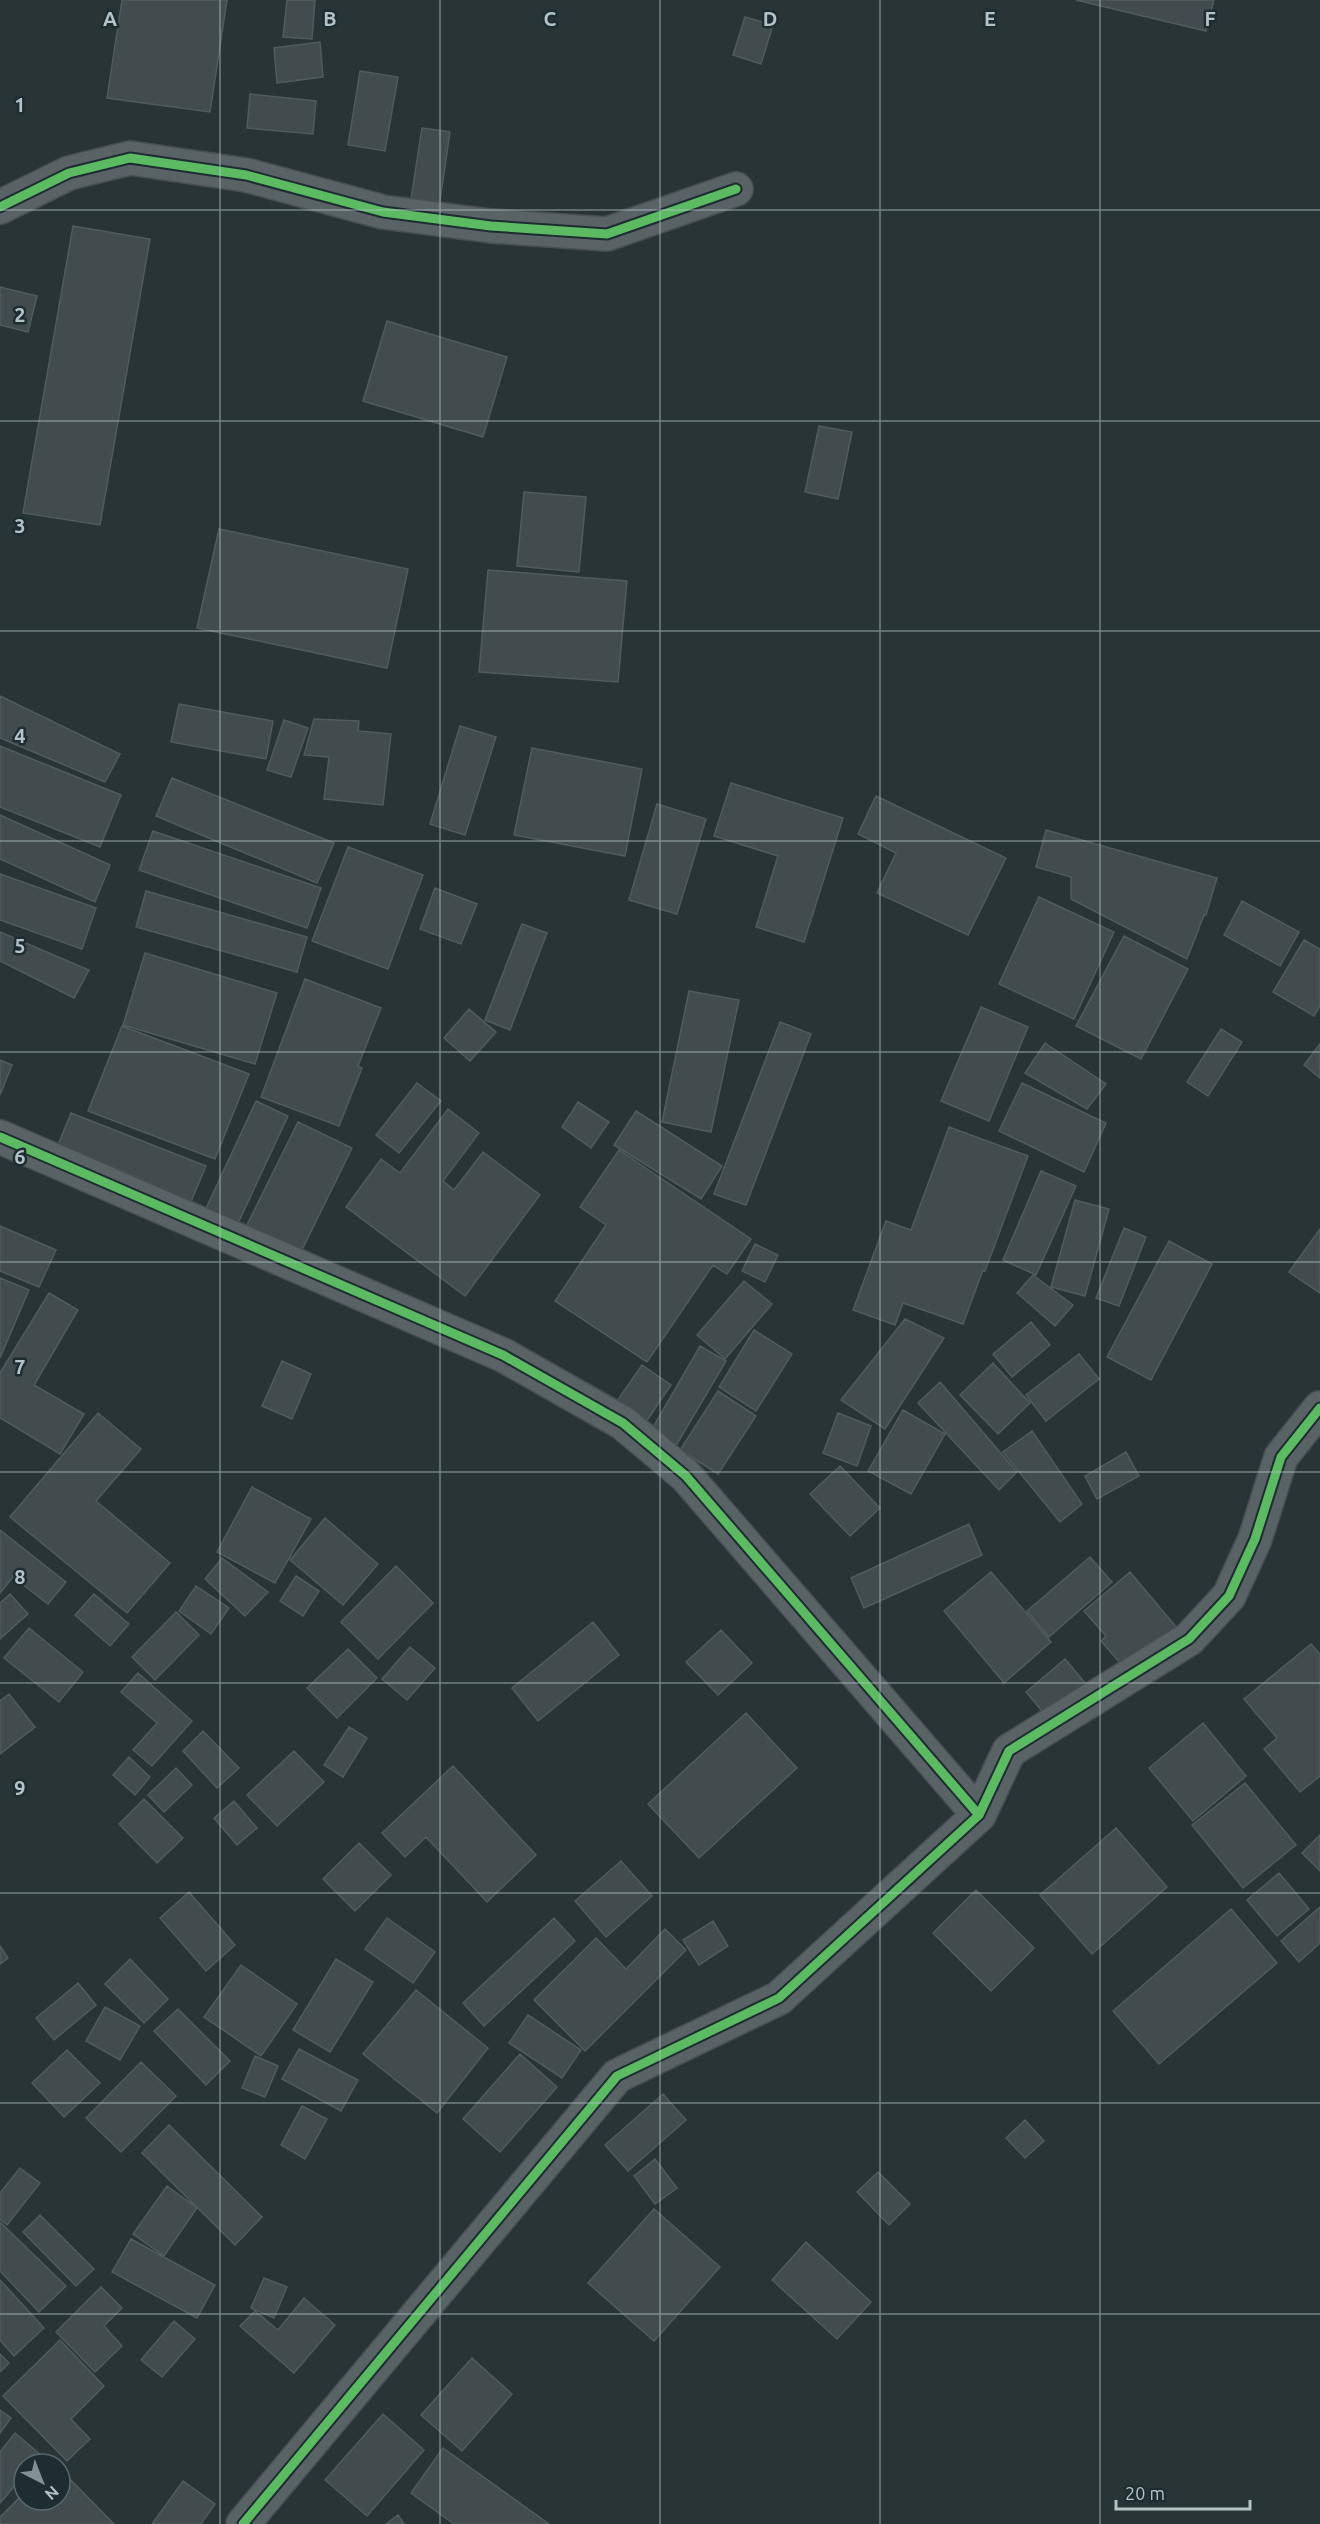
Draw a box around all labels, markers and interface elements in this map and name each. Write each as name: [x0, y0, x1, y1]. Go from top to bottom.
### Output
text: A: [103, 7, 117, 30]
text: B: [323, 7, 337, 30]
text: C: [544, 7, 557, 30]
text: D: [763, 7, 777, 30]
text: E: [984, 7, 996, 30]
text: F: [1204, 7, 1216, 30]
text: 1: [14, 93, 26, 116]
text: 2: [14, 303, 26, 326]
text: 3: [14, 514, 26, 537]
text: 4: [14, 724, 26, 747]
text: 5: [14, 934, 26, 957]
text: 6: [14, 1145, 26, 1168]
text: 7: [14, 1355, 26, 1378]
text: 8: [14, 1565, 26, 1588]
text: 9: [14, 1776, 26, 1799]
north arrow: [12, 2452, 72, 2512]
scale bar: [1116, 2473, 1250, 2511]
text: N: [42, 2482, 62, 2504]
text: 20 m: [1125, 2483, 1165, 2503]

